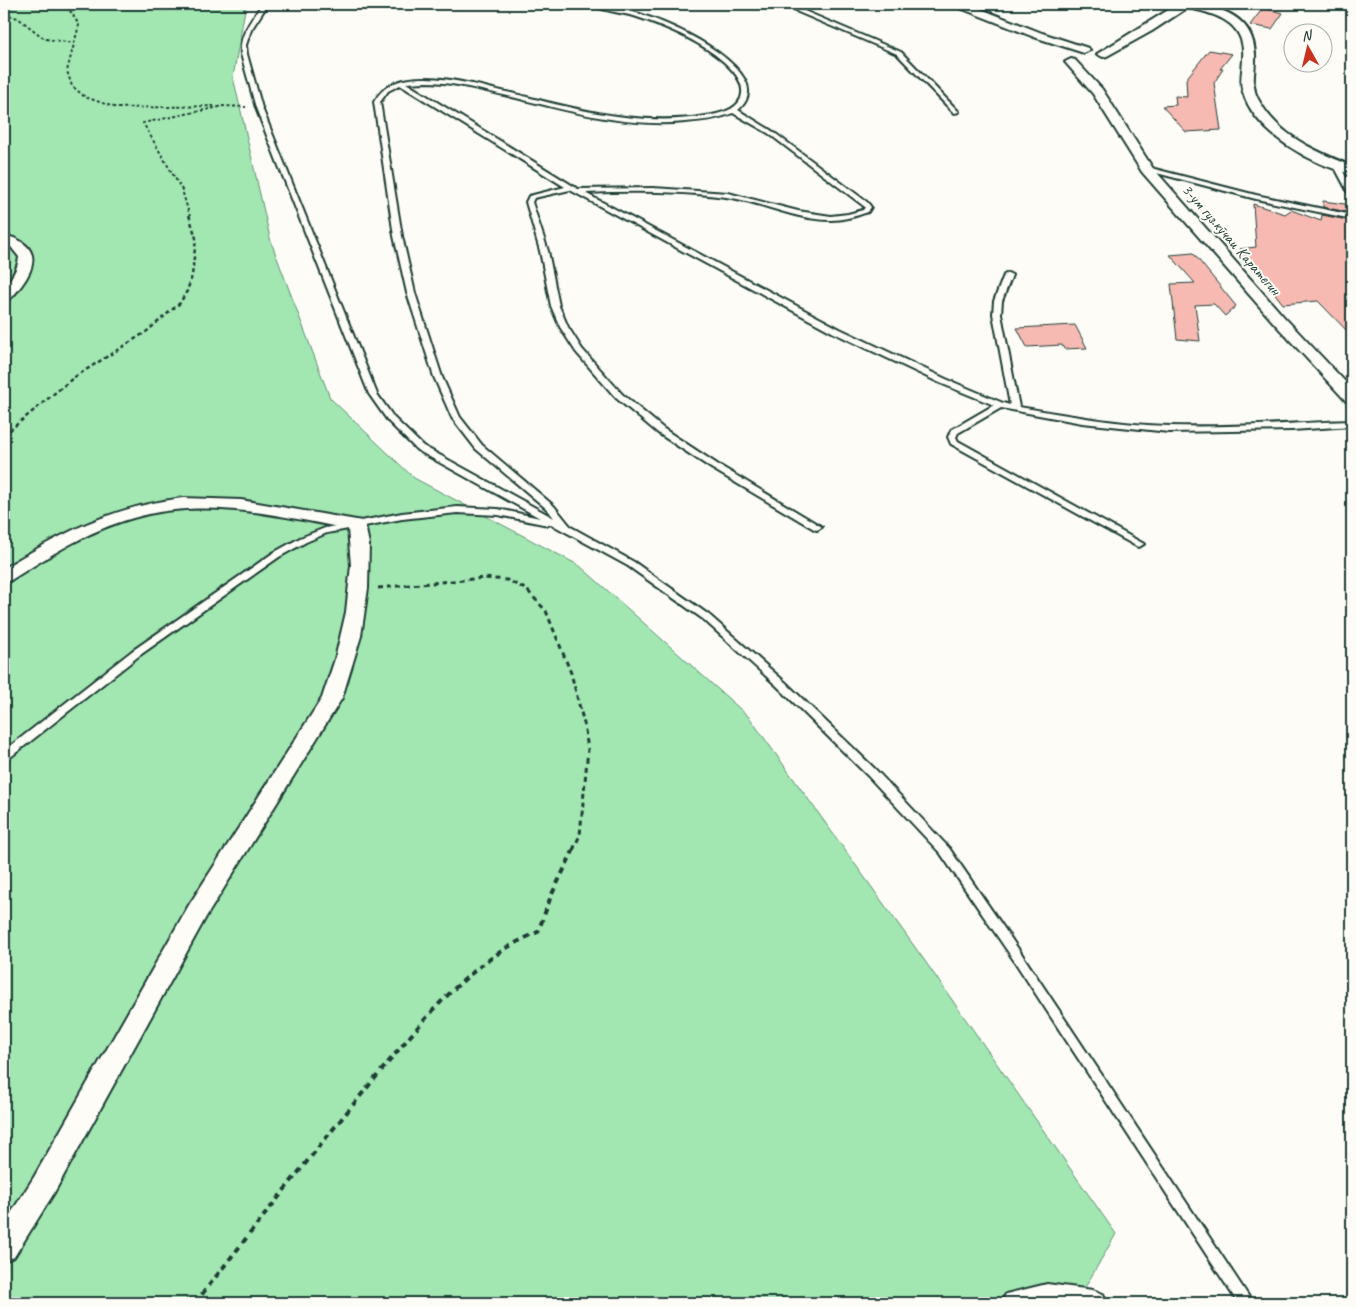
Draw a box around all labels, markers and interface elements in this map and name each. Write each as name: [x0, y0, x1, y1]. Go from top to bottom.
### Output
north arrow: [1284, 22, 1334, 72]
text: N: [1301, 26, 1314, 45]
street label: 3-ум гуз.кӯчаи Каратегин: [1177, 180, 1286, 301]

